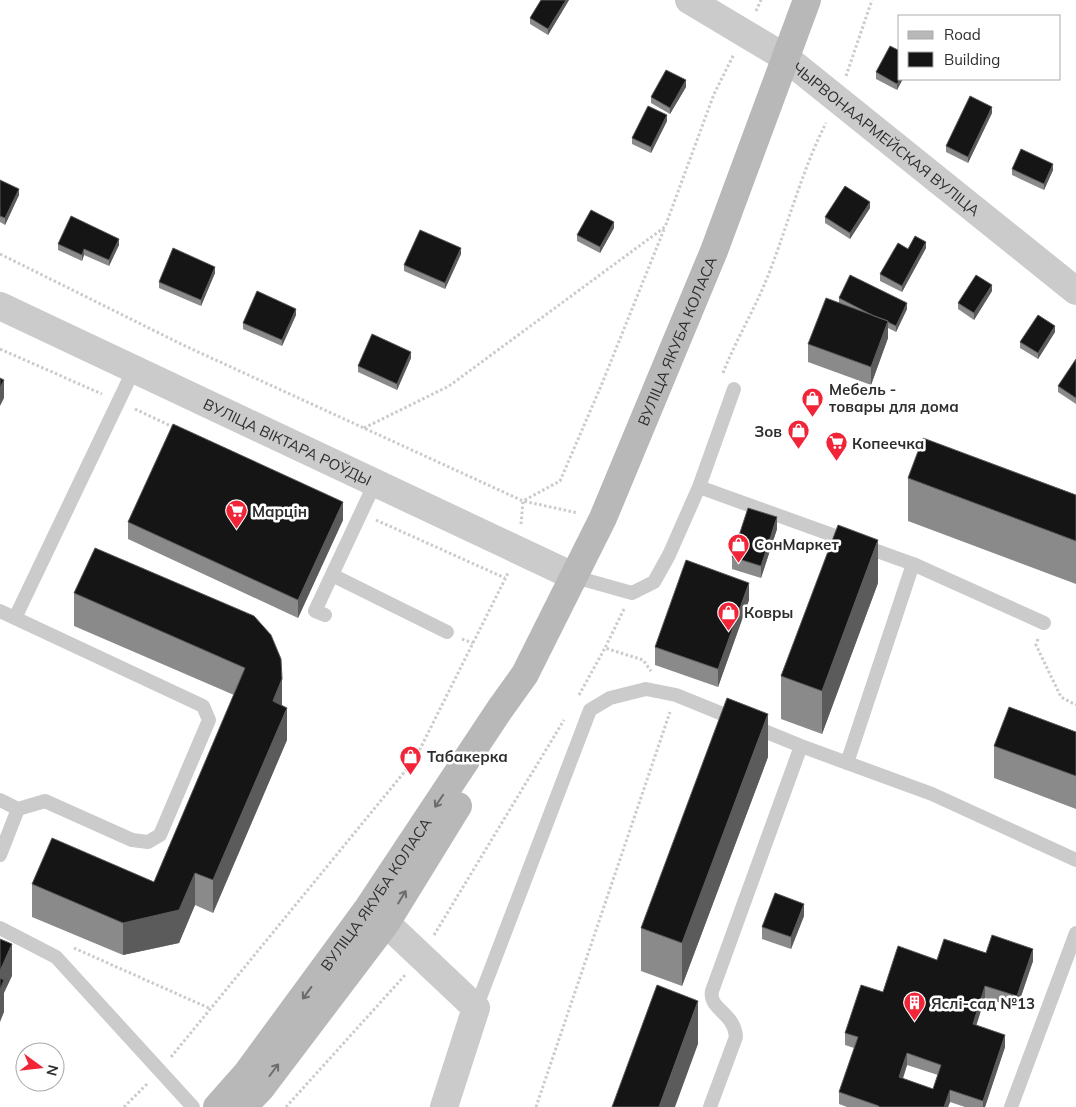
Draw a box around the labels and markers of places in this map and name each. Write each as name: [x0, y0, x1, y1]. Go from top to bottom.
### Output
place label: Мебель - товары для дома: [829, 380, 959, 416]
shop icon: Мебель - товары для дома: [801, 386, 825, 417]
shop icon: Зов: [786, 419, 810, 450]
place label: Зов: [755, 422, 782, 441]
supermarket icon: Копеечка: [824, 431, 848, 462]
place label: Копеечка: [852, 434, 924, 453]
supermarket icon: Марцін: [224, 499, 248, 530]
place label: Марцін: [252, 502, 307, 521]
shop icon: СонМаркет: [726, 532, 750, 563]
place label: СонМаркет: [754, 535, 840, 554]
shop icon: Ковры: [716, 600, 740, 631]
place label: Ковры: [744, 603, 793, 622]
shop icon: Табакерка: [399, 744, 423, 775]
place label: Табакерка: [427, 747, 508, 766]
building icon: Яслі-сад №13: [903, 991, 927, 1022]
place label: Яслі-сад №13: [931, 994, 1035, 1013]

